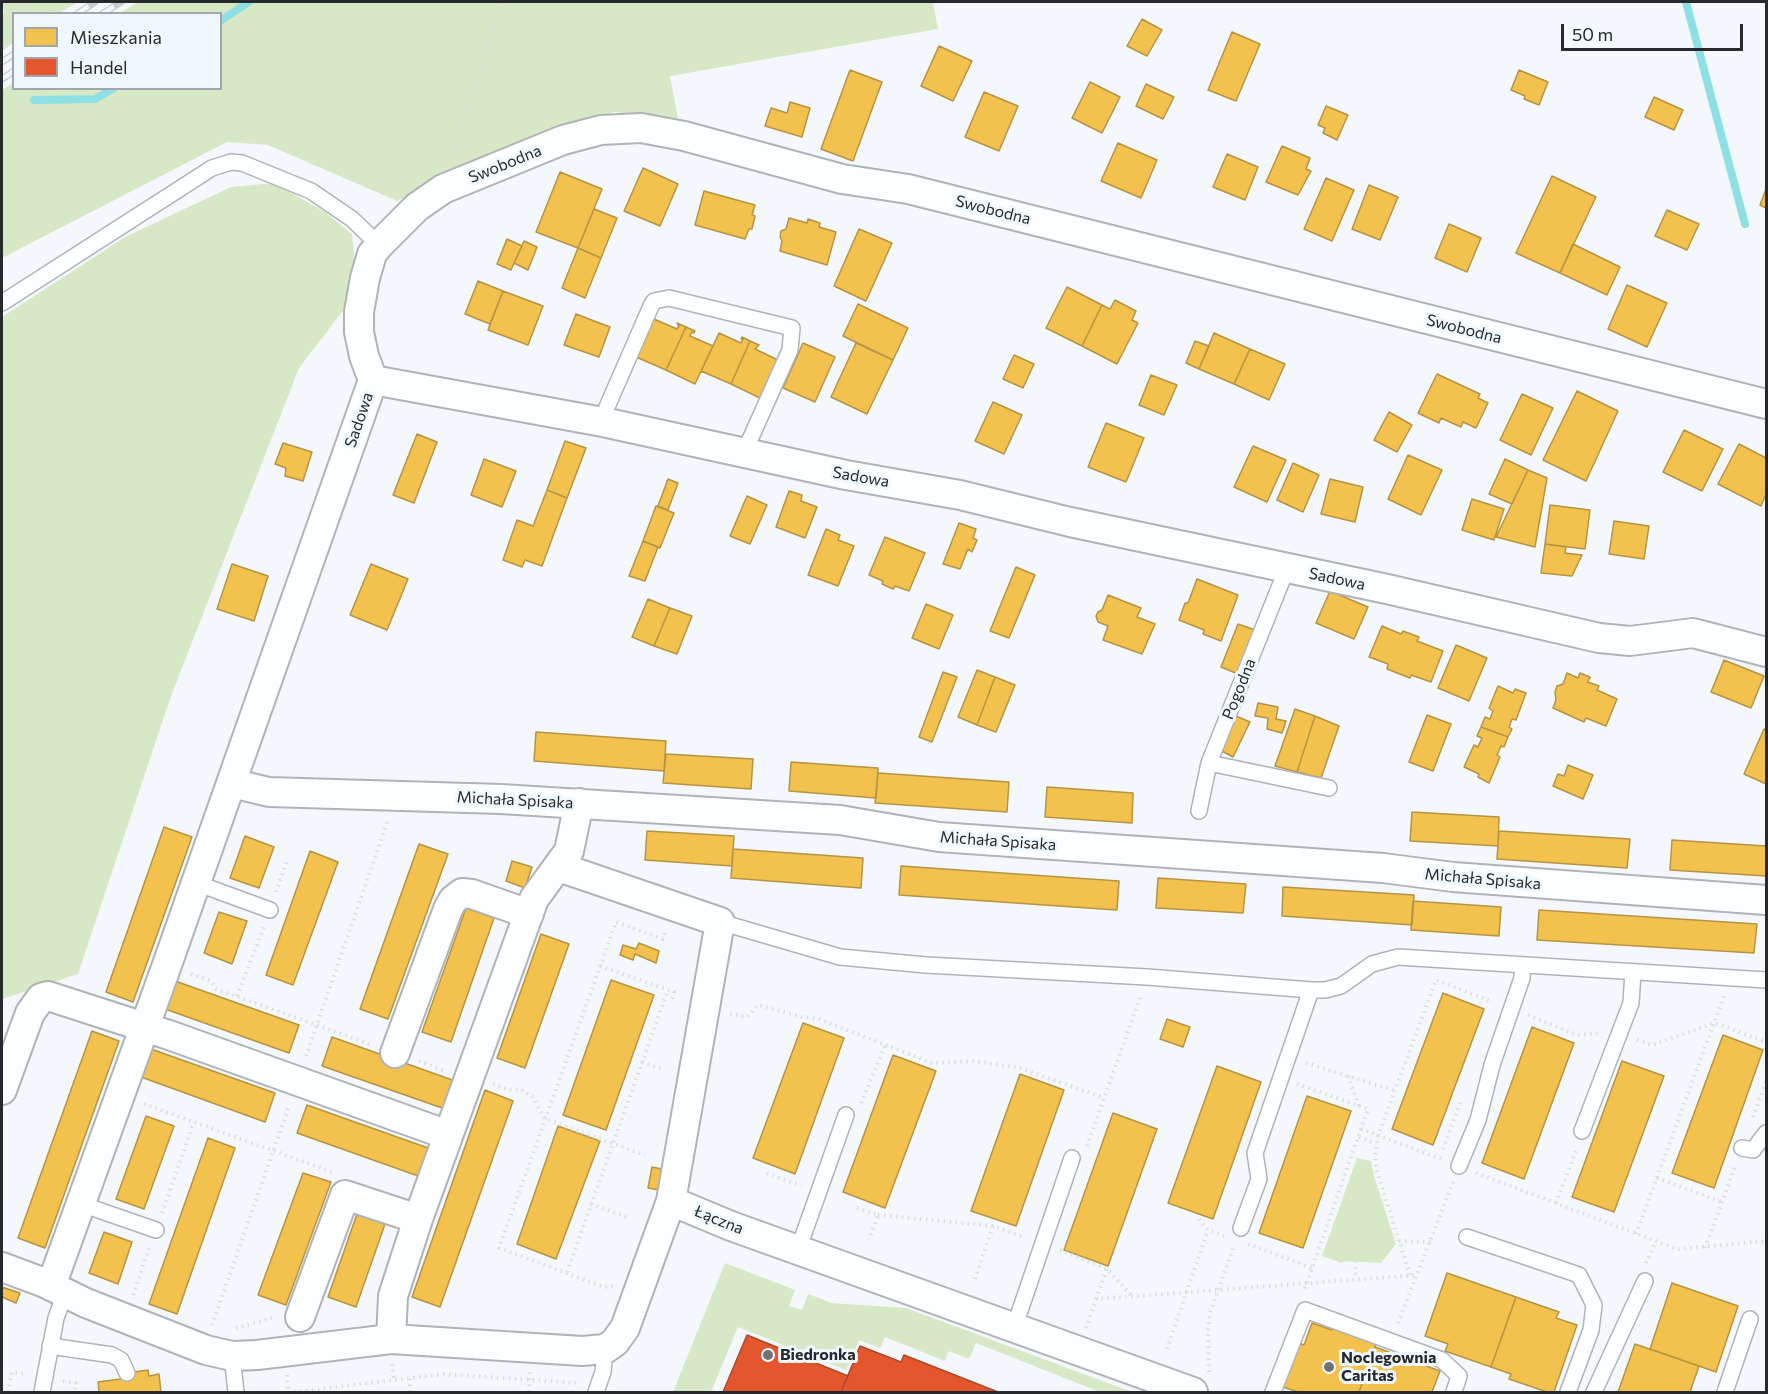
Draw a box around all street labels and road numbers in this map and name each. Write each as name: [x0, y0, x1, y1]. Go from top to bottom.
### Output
street label: Swobodna: [466, 141, 544, 187]
street label: Swobodna: [953, 191, 1033, 229]
street label: Swobodna: [1424, 310, 1504, 348]
street label: Sadowa: [341, 390, 377, 450]
street label: Sadowa: [831, 463, 891, 491]
street label: Sadowa: [1307, 564, 1367, 594]
street label: Pogodna: [1218, 656, 1260, 722]
street label: Michała Spisaka: [456, 787, 574, 813]
street label: Michała Spisaka: [939, 827, 1057, 855]
street label: Michała Spisaka: [1424, 864, 1542, 894]
street label: Łączna: [692, 1202, 746, 1238]

